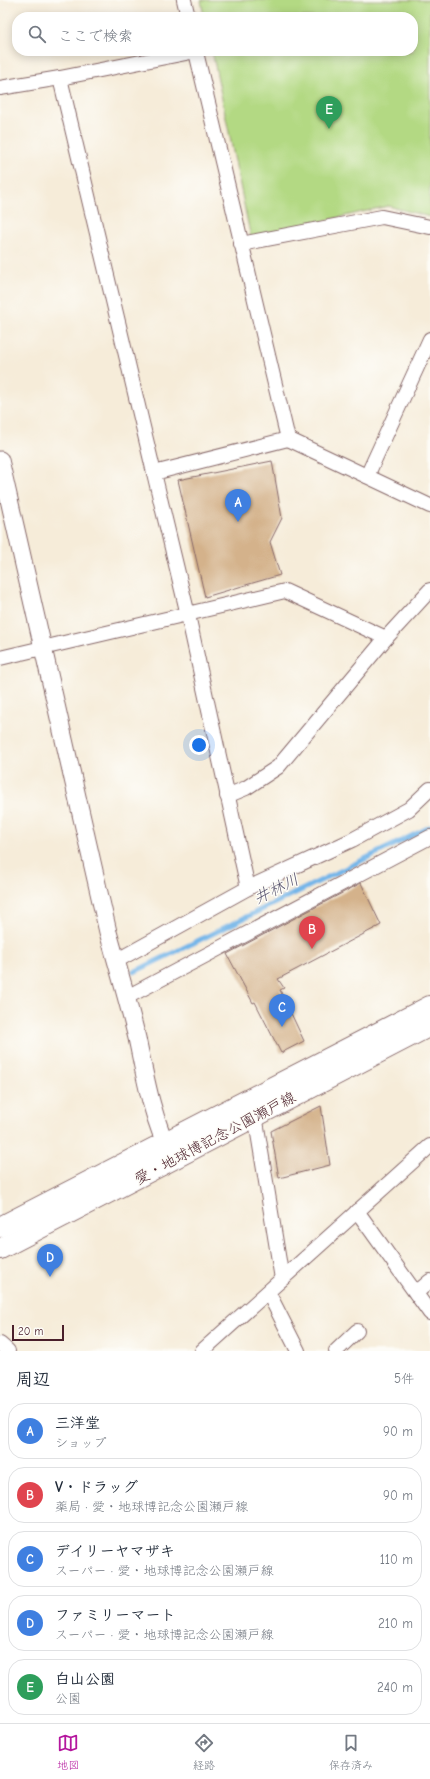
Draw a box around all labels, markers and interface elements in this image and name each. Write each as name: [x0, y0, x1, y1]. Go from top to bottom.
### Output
search box: [12, 12, 418, 56]
icon: search: [26, 23, 48, 45]
text: ここで検索: [58, 27, 133, 45]
pin: E: [316, 96, 342, 129]
pin: A: [225, 489, 251, 522]
your location: [189, 735, 209, 755]
water label: 井林川: [251, 870, 302, 908]
pin: B: [299, 916, 325, 949]
pin: C: [269, 994, 295, 1027]
street label: 愛・地球博記念公園瀬戸線: [131, 1088, 299, 1188]
pin: D: [37, 1244, 63, 1277]
scale bar: [12, 1323, 64, 1342]
text: 20 m: [18, 1325, 43, 1338]
text: 周辺: [16, 1370, 50, 1389]
text: 5件: [394, 1371, 414, 1386]
text: 三洋堂: [55, 1414, 100, 1432]
text: A: [26, 1424, 34, 1439]
text: 90 m: [383, 1424, 413, 1439]
text: ショップ: [55, 1435, 106, 1450]
text: V・ドラッグ: [55, 1478, 138, 1496]
text: B: [26, 1488, 34, 1503]
text: 90 m: [383, 1488, 413, 1503]
text: 薬局 · 愛・地球博記念公園瀬戸線: [55, 1499, 248, 1514]
text: デイリーヤマザキ: [55, 1542, 175, 1560]
text: C: [26, 1552, 34, 1567]
text: 110 m: [380, 1552, 413, 1567]
text: スーパー · 愛・地球博記念公園瀬戸線: [55, 1563, 273, 1578]
text: ファミリーマート: [55, 1606, 176, 1624]
text: D: [26, 1616, 34, 1631]
text: 210 m: [378, 1616, 413, 1631]
text: スーパー · 愛・地球博記念公園瀬戸線: [55, 1627, 273, 1642]
text: 白山公園: [55, 1670, 115, 1688]
text: E: [26, 1680, 34, 1695]
text: 240 m: [377, 1680, 413, 1695]
text: 公園: [55, 1691, 81, 1706]
tab: 地図: [57, 1732, 79, 1772]
tab: 経路: [193, 1732, 215, 1772]
tab: 保存済み: [329, 1732, 373, 1772]

